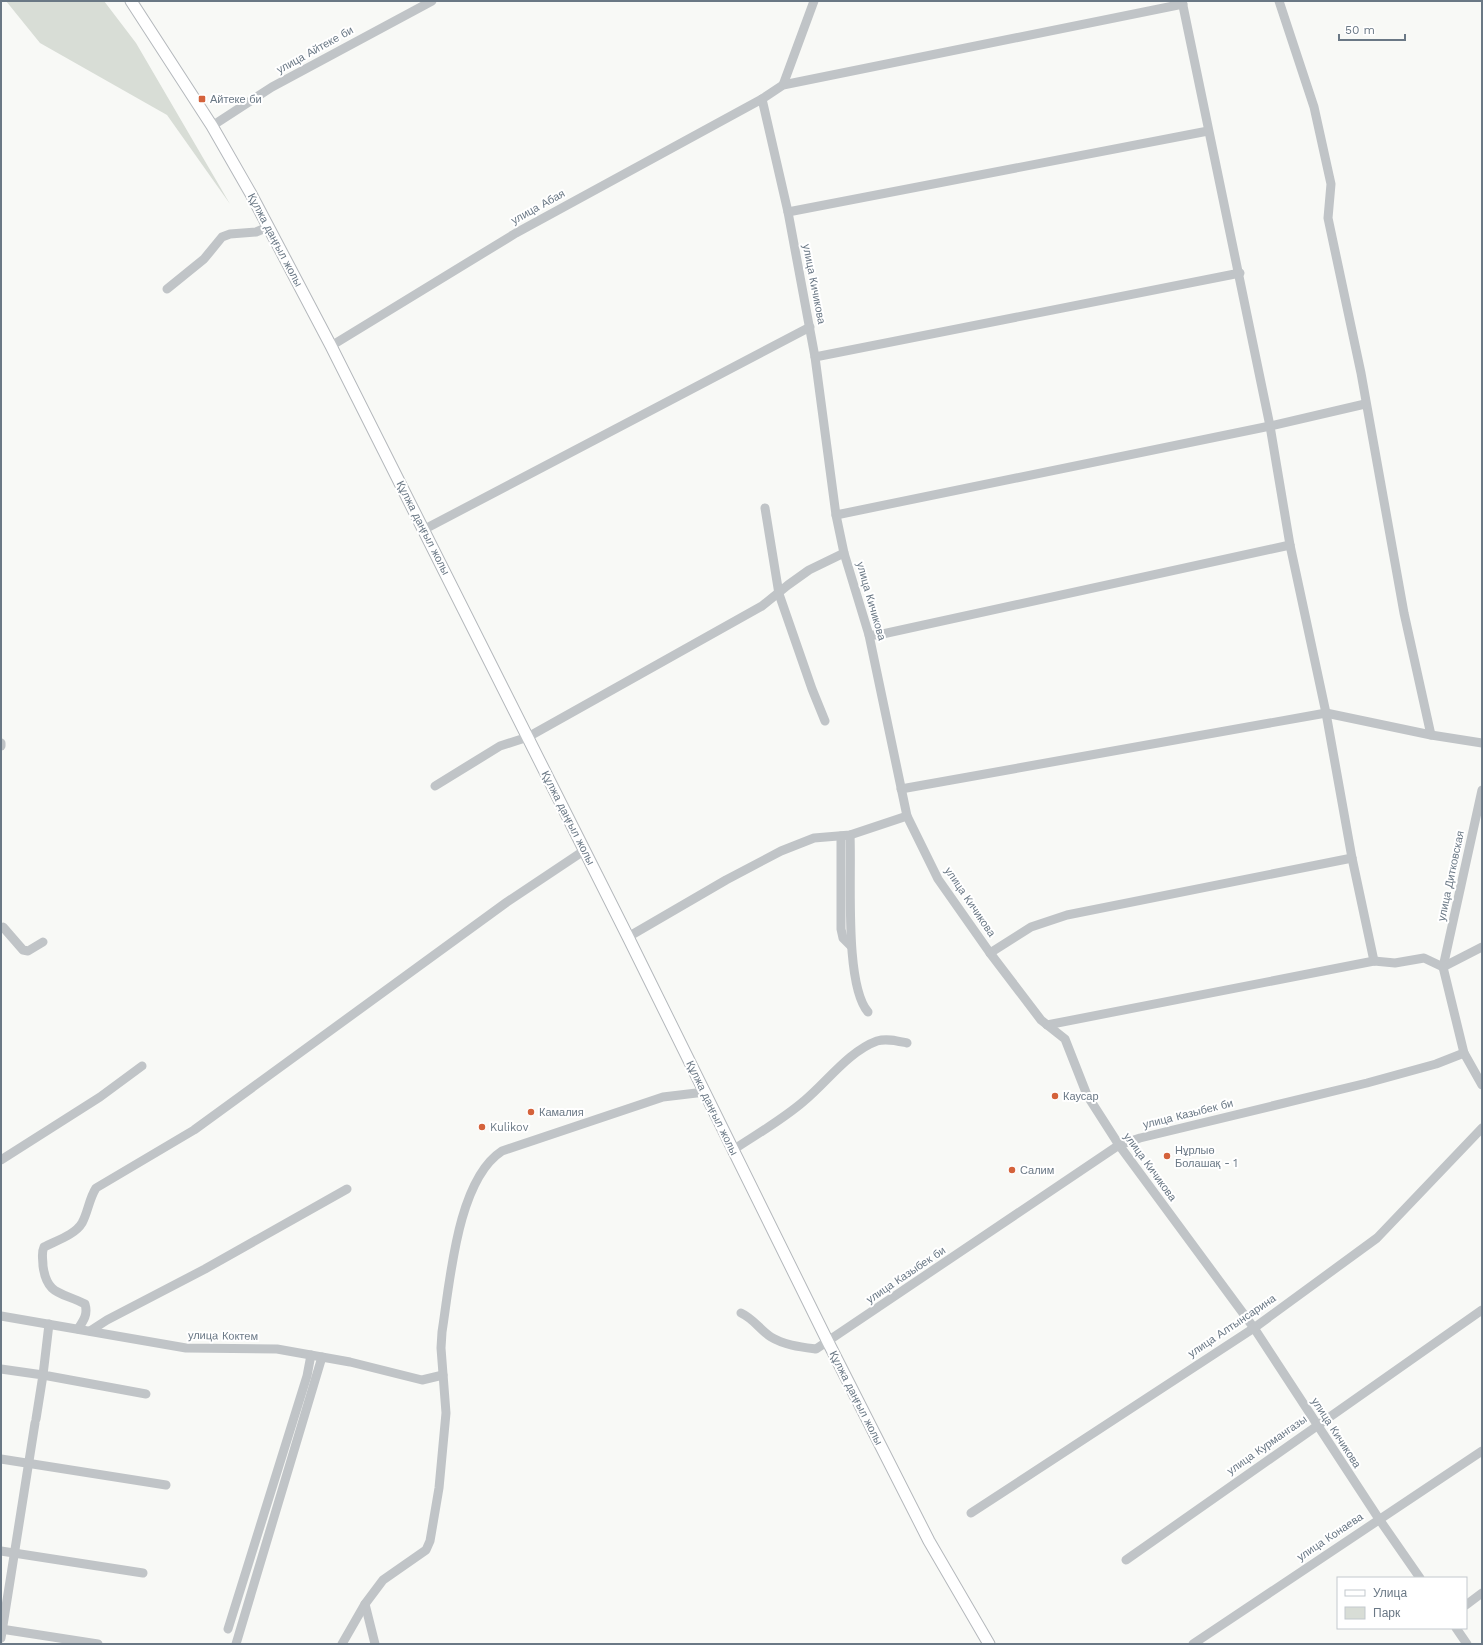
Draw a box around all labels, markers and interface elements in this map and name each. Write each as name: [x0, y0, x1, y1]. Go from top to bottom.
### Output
scale bar: [1339, 16, 1405, 42]
text: 50 m: [1345, 23, 1375, 37]
street label: улица Айтеке би: [274, 24, 356, 76]
place label: Айтеке би: [210, 93, 262, 106]
marker: Айтеке би: [197, 94, 207, 104]
street label: улица Абая: [509, 187, 567, 227]
street label: Құлжа даңғыл жолы: [245, 191, 305, 289]
street label: улица Кичикова: [800, 243, 828, 326]
street label: Құлжа даңғыл жолы: [394, 479, 452, 577]
street label: улица Кичикова: [854, 560, 889, 643]
street label: Құлжа даңғыл жолы: [539, 769, 597, 867]
street label: улица Дитковская: [1435, 830, 1467, 922]
street label: улица Кичикова: [942, 865, 999, 940]
street label: Құлжа даңғыл жолы: [683, 1058, 741, 1158]
place label: Каусар: [1063, 1090, 1099, 1103]
marker: Каусар: [1050, 1091, 1060, 1101]
street label: улица Казыбек би: [1141, 1096, 1235, 1132]
place label: Камалия: [539, 1106, 584, 1119]
marker: Камалия: [526, 1107, 536, 1117]
place label: Kulikov: [490, 1121, 529, 1134]
marker: Kulikov: [477, 1122, 487, 1132]
street label: улица Кичикова: [1121, 1130, 1180, 1204]
place label: Нұрлыө Болашақ - 1: [1175, 1144, 1238, 1170]
marker: Нұрлыө Болашақ - 1: [1162, 1151, 1172, 1161]
place label: Салим: [1020, 1164, 1054, 1177]
marker: Салим: [1007, 1165, 1017, 1175]
street label: улица Казыбек би: [864, 1244, 948, 1306]
street label: улица Алтынсарина: [1186, 1291, 1279, 1360]
street label: улица Коктем: [188, 1329, 258, 1343]
street label: Құлжа даңғыл жолы: [827, 1349, 885, 1447]
street label: улица Кичикова: [1308, 1395, 1364, 1471]
street label: улица Курмангазы: [1225, 1413, 1309, 1477]
street label: улица Конаева: [1295, 1510, 1366, 1564]
legend: [1337, 1577, 1467, 1629]
text: Улица: [1373, 1586, 1407, 1600]
text: Парк: [1373, 1606, 1401, 1620]

